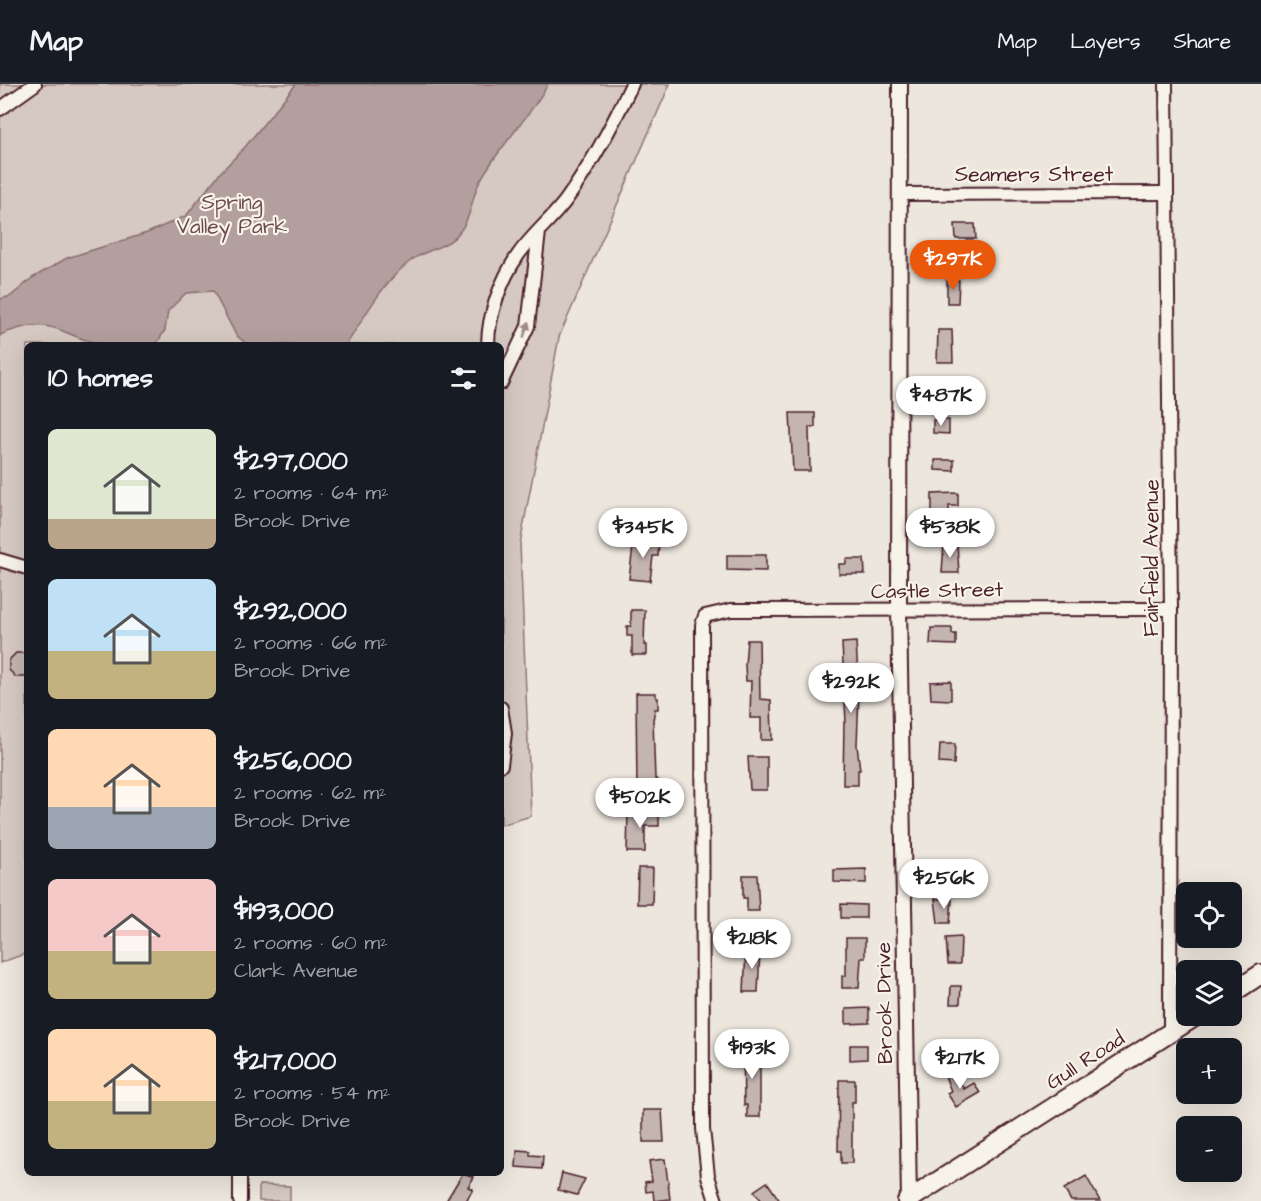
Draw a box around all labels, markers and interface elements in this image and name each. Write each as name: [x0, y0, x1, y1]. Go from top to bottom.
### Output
text: Map: [30, 22, 83, 61]
text: Map: [997, 27, 1037, 56]
text: Layers: [1070, 27, 1140, 56]
text: Share: [1173, 27, 1231, 56]
street label: Seamers Street: [955, 160, 1114, 189]
park label: Spring Valley Park: [177, 188, 287, 243]
pin: $297K: [911, 240, 995, 291]
text: $297K: [924, 245, 982, 273]
one-way arrow: [521, 321, 531, 339]
text: 10 homes: [48, 360, 153, 396]
icon: filters: [447, 362, 480, 395]
pin: $487K: [899, 376, 983, 427]
text: $487K: [910, 381, 972, 409]
text: $297,000: [234, 443, 348, 479]
icon: home: [96, 453, 168, 525]
text: 2 rooms · 64 m²: [234, 479, 389, 507]
street label: Fairfield Avenue: [1137, 479, 1166, 637]
text: Brook Drive: [234, 507, 350, 535]
pin: $345K: [601, 508, 685, 559]
pin: $538K: [908, 508, 992, 559]
text: $345K: [612, 513, 674, 541]
text: $538K: [920, 513, 980, 541]
street label: Castle Street: [871, 575, 1004, 606]
text: $292,000: [234, 593, 347, 629]
icon: home: [96, 603, 168, 675]
text: 2 rooms · 66 m²: [234, 629, 388, 657]
text: Brook Drive: [234, 657, 350, 685]
pin: $292K: [809, 663, 893, 714]
text: $292K: [822, 668, 880, 696]
text: $256,000: [234, 743, 352, 779]
icon: home: [96, 753, 168, 825]
pin: $502K: [598, 778, 682, 829]
text: 2 rooms · 62 m²: [234, 779, 386, 807]
text: $502K: [609, 783, 671, 811]
text: Brook Drive: [234, 807, 350, 835]
pin: $256K: [902, 859, 986, 910]
text: $256K: [913, 864, 975, 892]
map controls: [1176, 882, 1242, 1182]
button: locate: [1176, 882, 1242, 948]
text: $193,000: [234, 893, 334, 929]
icon: home: [96, 903, 168, 975]
pin: $218K: [710, 919, 794, 970]
text: $218K: [727, 924, 777, 952]
text: 2 rooms · 60 m²: [234, 929, 388, 957]
street label: Brook Drive: [869, 942, 900, 1064]
text: Clark Avenue: [234, 957, 358, 985]
button: layers: [1176, 960, 1242, 1026]
street label: Gull Road: [1040, 1024, 1130, 1097]
pin: $193K: [710, 1029, 794, 1080]
text: $193K: [728, 1034, 776, 1062]
button: +: [1176, 1038, 1242, 1104]
pin: $217K: [918, 1039, 1002, 1090]
text: $217,000: [234, 1043, 337, 1079]
text: $217K: [935, 1044, 985, 1072]
icon: home: [96, 1053, 168, 1125]
text: 2 rooms · 54 m²: [234, 1079, 390, 1107]
text: Brook Drive: [234, 1107, 350, 1135]
button: −: [1176, 1116, 1242, 1182]

